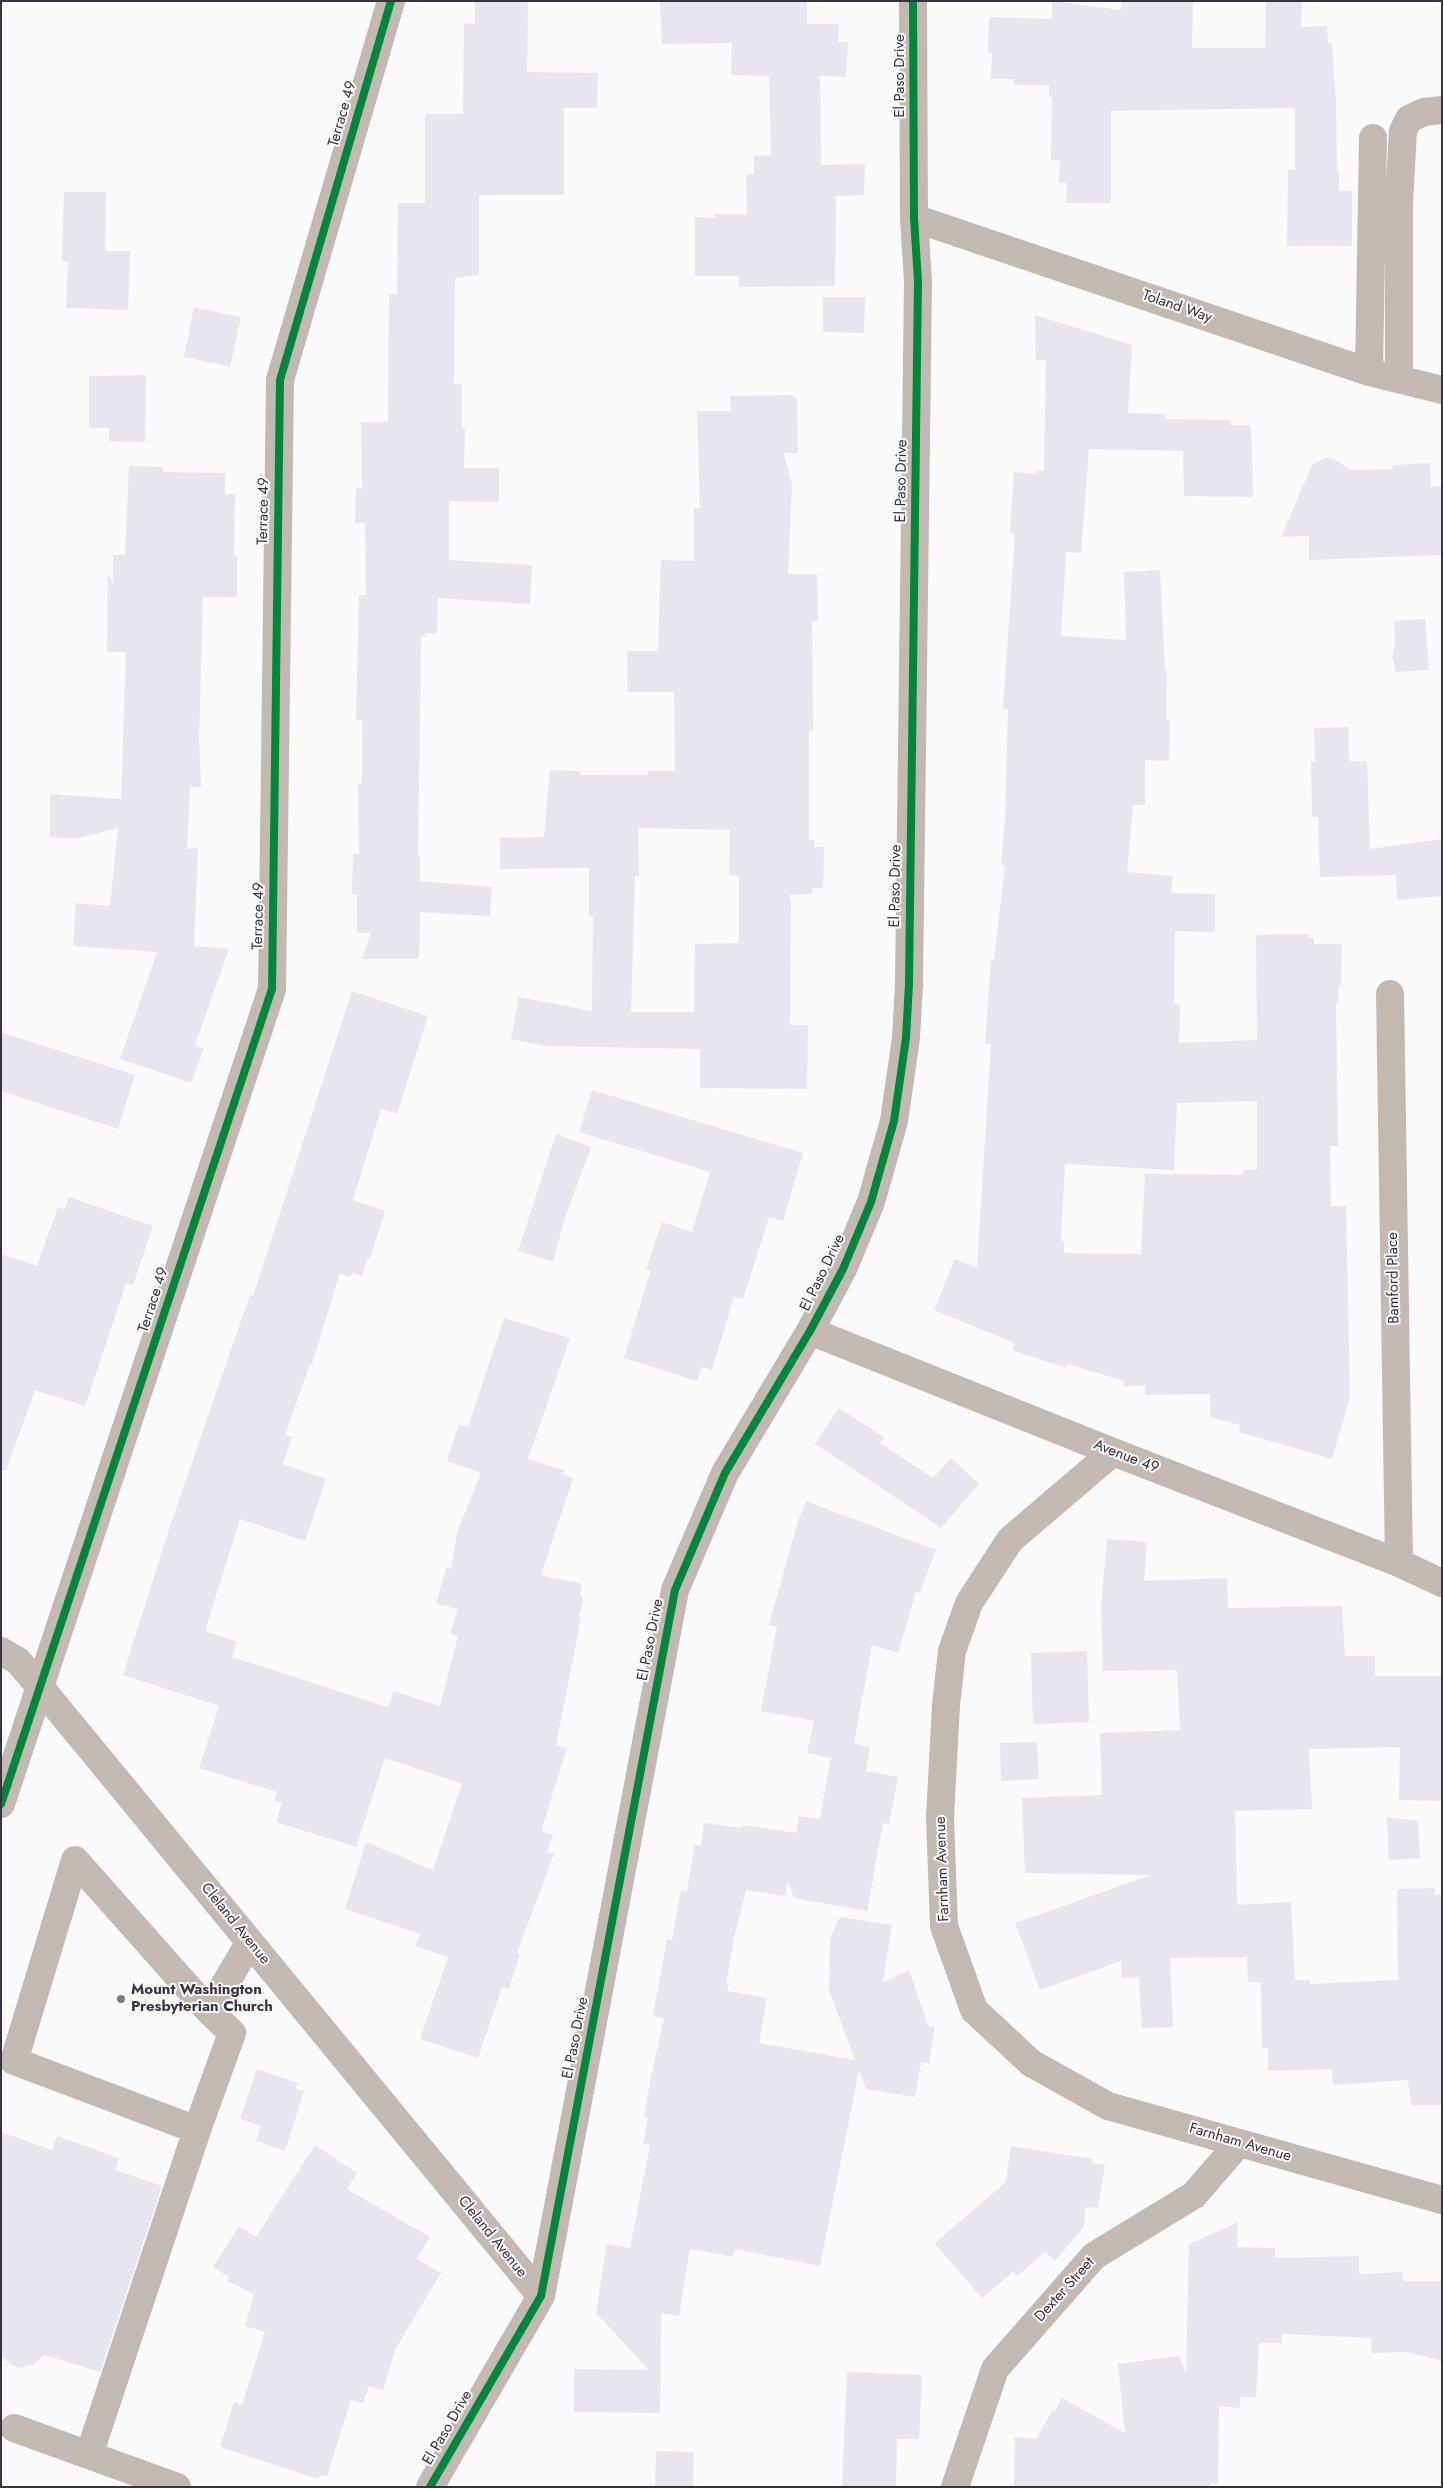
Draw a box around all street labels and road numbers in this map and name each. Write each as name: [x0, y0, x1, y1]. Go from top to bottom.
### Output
street label: El Paso Drive: [891, 34, 909, 118]
street label: Terrace 49: [325, 79, 361, 149]
street label: Toland Way: [1140, 287, 1214, 327]
street label: El Paso Drive: [892, 439, 912, 523]
street label: Terrace 49: [254, 477, 274, 545]
street label: El Paso Drive: [886, 844, 906, 928]
street label: Terrace 49: [249, 882, 269, 950]
street label: El Paso Drive: [797, 1232, 849, 1314]
street label: Bamford Place: [1384, 1232, 1404, 1324]
street label: Terrace 49: [135, 1265, 173, 1335]
street label: Avenue 49: [1091, 1436, 1161, 1478]
street label: El Paso Drive: [634, 1597, 668, 1683]
street label: Farnham Avenue: [932, 1816, 954, 1922]
street label: Cleland Avenue: [197, 1880, 273, 1968]
street label: El Paso Drive: [559, 1995, 593, 2081]
street label: Farnham Avenue: [1187, 2120, 1293, 2166]
street label: Cleland Avenue: [454, 2193, 530, 2281]
street label: Dexter Street: [1031, 2254, 1099, 2326]
street label: El Paso Drive: [419, 2387, 477, 2469]

